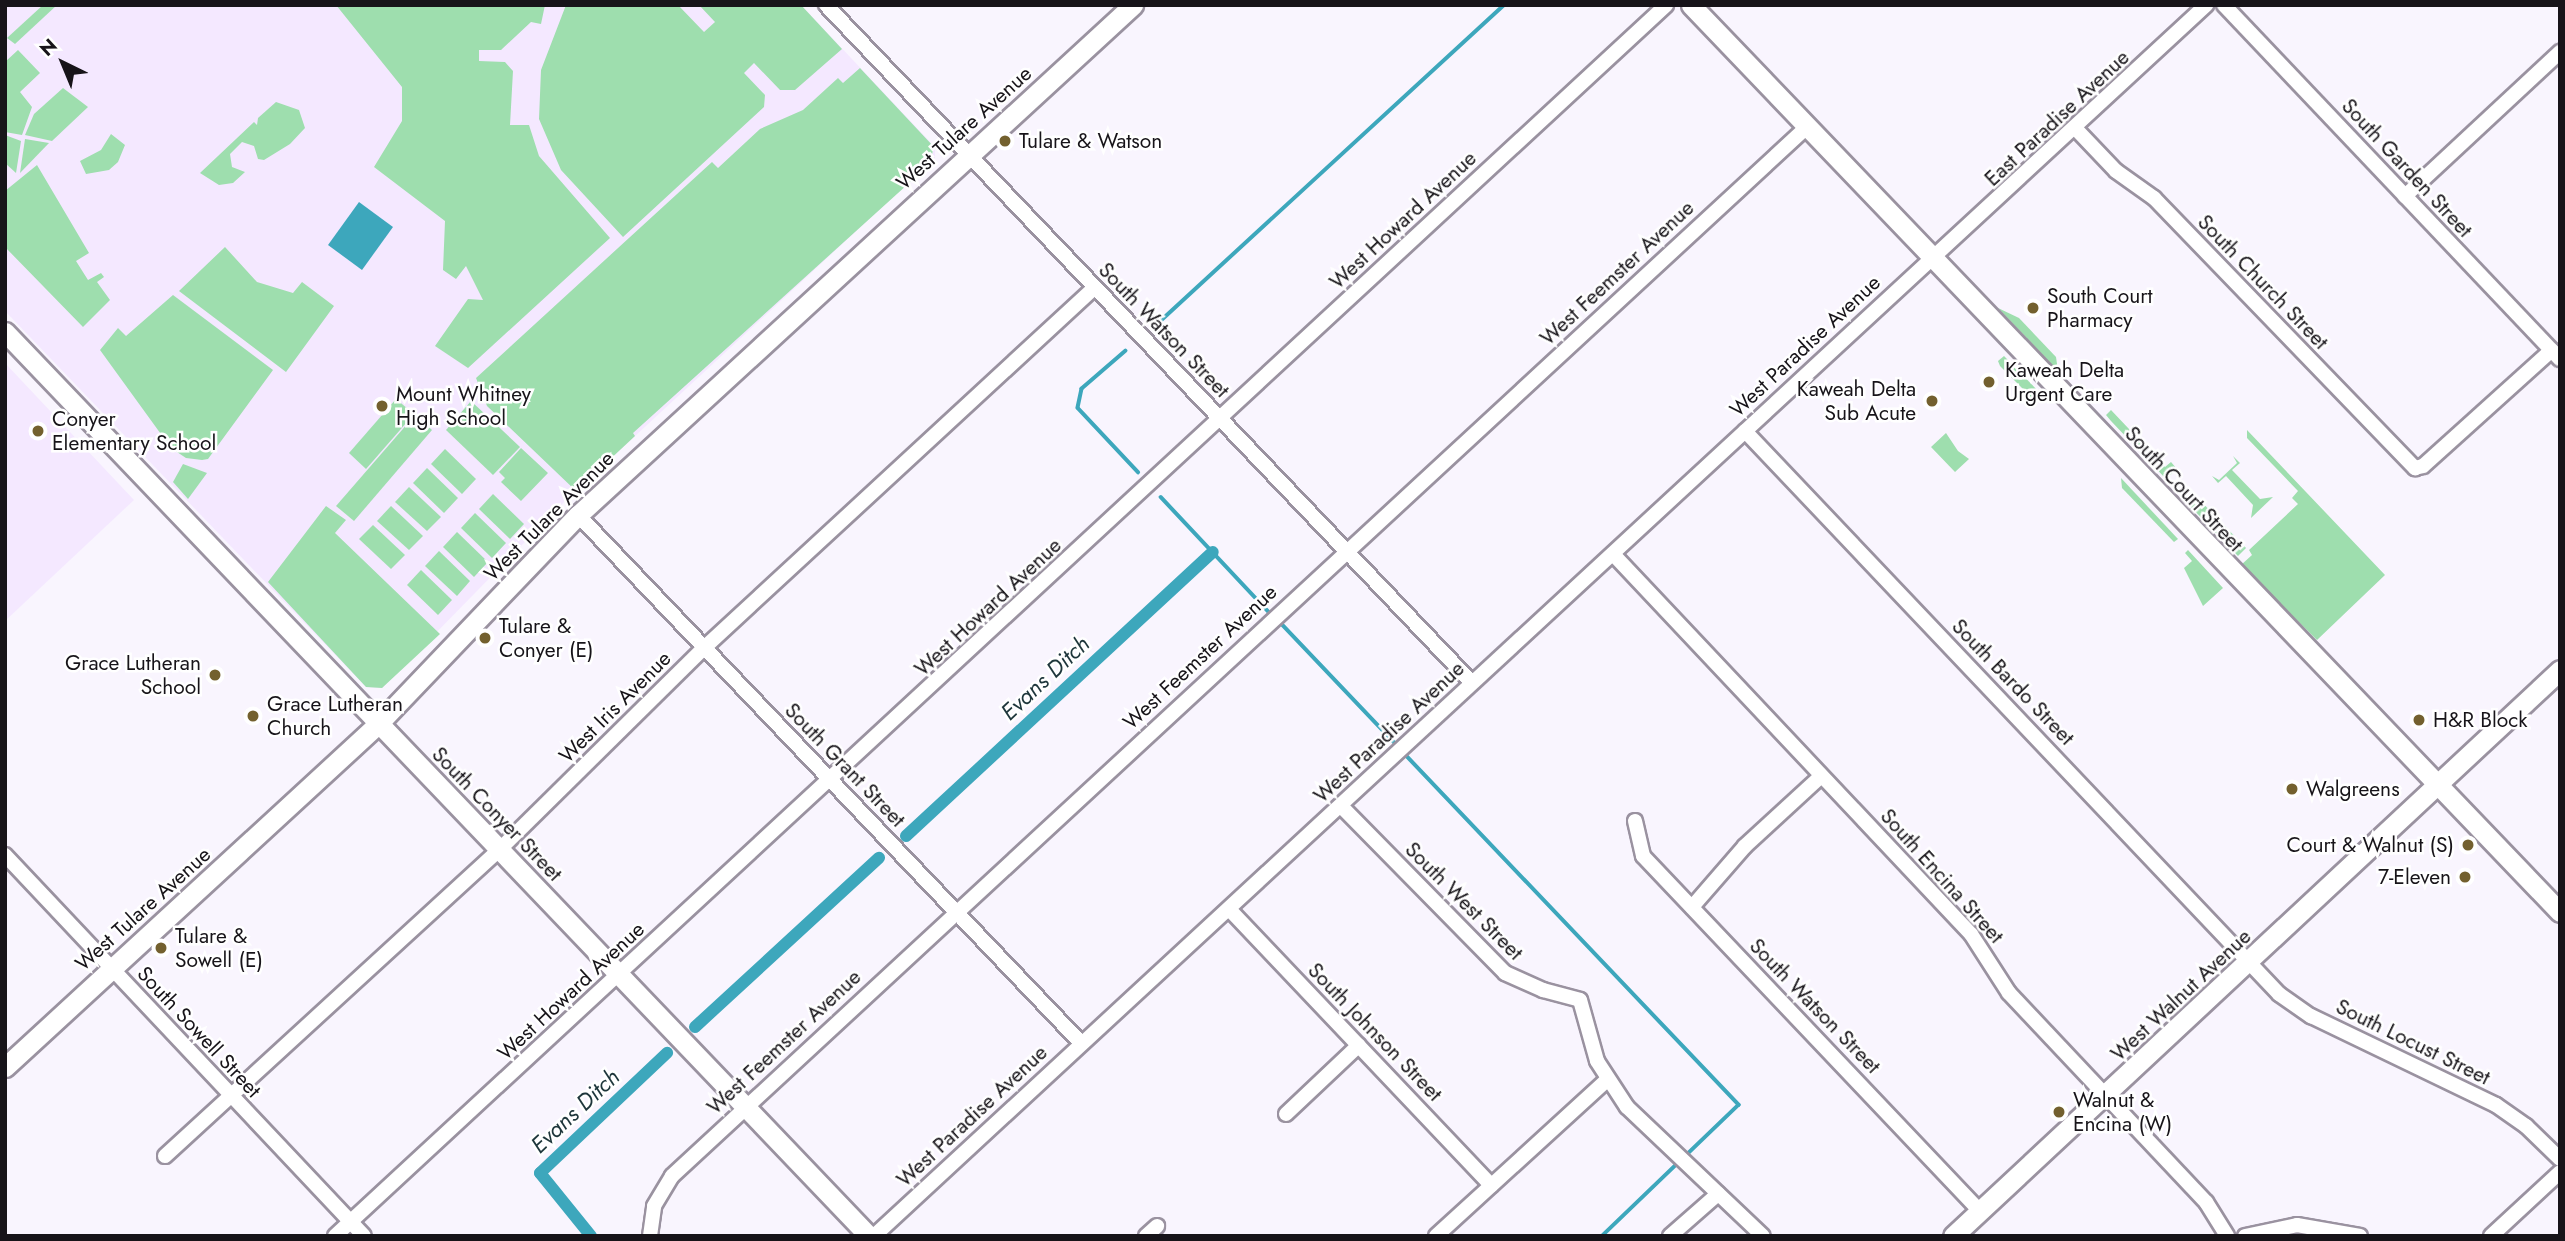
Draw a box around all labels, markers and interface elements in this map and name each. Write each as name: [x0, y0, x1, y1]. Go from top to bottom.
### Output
north arrow: [28, 28, 98, 98]
text: N: [34, 32, 63, 62]
street label: East Paradise Avenue: [1980, 45, 2134, 191]
street label: West Tulare Avenue: [891, 61, 1037, 195]
street label: South Garden Street: [2336, 94, 2478, 242]
place label: Tulare & Watson: [1019, 128, 1162, 154]
marker: Tulare & Watson: [997, 133, 1013, 149]
street label: West Howard Avenue: [1325, 146, 1481, 294]
street label: West Feemster Avenue: [1535, 195, 1699, 351]
street label: South Church Street: [2192, 210, 2334, 354]
street label: South Watson Street: [1093, 257, 1235, 403]
street label: West Paradise Avenue: [1725, 270, 1885, 422]
place label: South Court Pharmacy: [2047, 283, 2152, 333]
marker: South Court Pharmacy: [2025, 300, 2041, 316]
place label: Kaweah Delta Urgent Care: [2005, 357, 2124, 407]
marker: Kaweah Delta Urgent Care: [1979, 372, 1999, 392]
place label: Kaweah Delta Sub Acute: [1797, 376, 1916, 426]
place label: Mount Whitney High School: [396, 381, 531, 431]
marker: Kaweah Delta Sub Acute: [1922, 391, 1942, 411]
marker: Mount Whitney High School: [374, 398, 390, 414]
place label: Conyer Elementary School: [52, 406, 216, 456]
street label: South Court Street: [2120, 421, 2248, 557]
marker: Conyer Elementary School: [30, 423, 46, 439]
street label: West Tulare Avenue: [479, 446, 619, 586]
street label: West Howard Avenue: [910, 533, 1066, 681]
street label: West Feemster Avenue: [1118, 579, 1282, 735]
place label: Tulare & Conyer (E): [499, 613, 594, 663]
street label: South Bardo Street: [1947, 614, 2079, 750]
marker: Tulare & Conyer (E): [477, 630, 493, 646]
water label: Evans Ditch: [995, 630, 1095, 726]
street label: West Iris Avenue: [554, 646, 676, 768]
place label: Grace Lutheran School: [65, 650, 201, 700]
street label: West Paradise Avenue: [1309, 656, 1469, 808]
marker: Grace Lutheran School: [207, 667, 223, 683]
place label: Grace Lutheran Church: [267, 691, 403, 741]
street label: South Grant Street: [780, 698, 910, 832]
place label: H&R Block: [2433, 707, 2528, 733]
marker: Grace Lutheran Church: [245, 708, 261, 724]
marker: H&R Block: [2411, 712, 2427, 728]
street label: South Conyer Street: [427, 742, 567, 886]
place label: Walgreens: [2306, 776, 2400, 802]
marker: Walgreens: [2284, 781, 2300, 797]
street label: South Encina Street: [1875, 804, 2009, 948]
place label: Court & Walnut (S): [2287, 832, 2454, 858]
street label: South West Street: [1400, 837, 1528, 965]
marker: Court & Walnut (S): [2460, 837, 2476, 853]
street label: West Tulare Avenue: [70, 842, 216, 976]
place label: 7-Eleven: [2378, 864, 2451, 890]
marker: 7-Eleven: [2457, 869, 2473, 885]
street label: West Howard Avenue: [493, 917, 649, 1065]
place label: Tulare & Sowell (E): [175, 923, 263, 973]
street label: West Walnut Avenue: [2106, 924, 2256, 1066]
street label: South Watson Street: [1744, 933, 1886, 1079]
marker: Tulare & Sowell (E): [153, 940, 169, 956]
street label: South Johnson Street: [1303, 958, 1447, 1106]
street label: South Sowell Street: [132, 961, 266, 1103]
street label: West Feemster Avenue: [702, 964, 866, 1120]
street label: South Locust Street: [2332, 994, 2494, 1090]
street label: West Paradise Avenue: [892, 1040, 1052, 1192]
water label: Evans Ditch: [525, 1063, 625, 1159]
place label: Walnut & Encina (W): [2073, 1087, 2172, 1137]
marker: Walnut & Encina (W): [2051, 1104, 2067, 1120]

